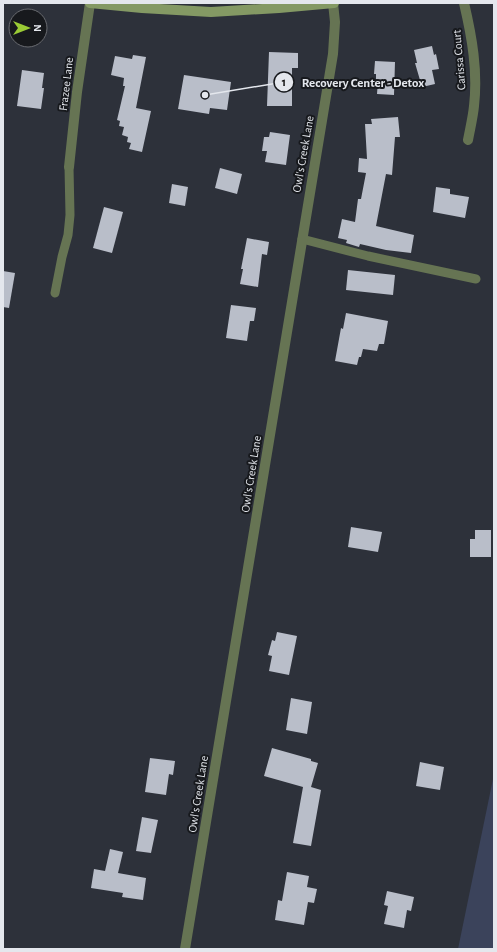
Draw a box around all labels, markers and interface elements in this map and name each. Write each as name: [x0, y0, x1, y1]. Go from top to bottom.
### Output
north arrow: [8, 8, 48, 48]
text: N: [32, 24, 43, 32]
street label: Carissa Court: [450, 29, 468, 91]
street label: Frazee Lane: [57, 56, 75, 112]
callout: Recovery Center - Detox: [274, 70, 432, 95]
text: 1: [282, 76, 286, 88]
text: Recovery Center - Detox: [302, 77, 424, 90]
street label: Owl's Creek Lane: [290, 115, 316, 193]
street label: Owl's Creek Lane: [239, 435, 263, 513]
street label: Owl's Creek Lane: [186, 755, 210, 833]

